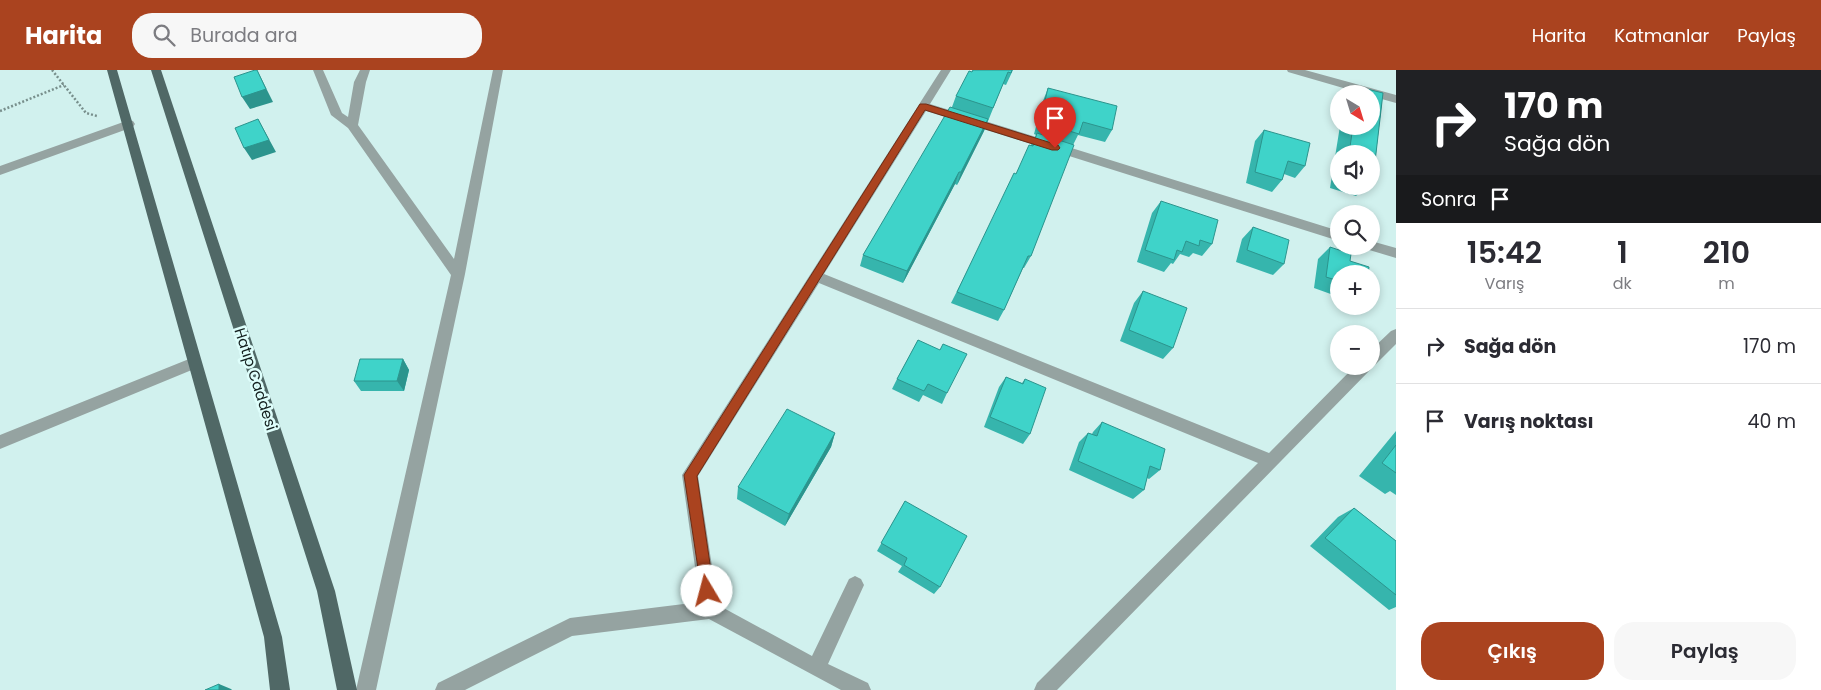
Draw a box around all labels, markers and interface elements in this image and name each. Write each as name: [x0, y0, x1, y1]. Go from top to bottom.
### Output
search box: [132, 13, 482, 58]
text: Harita: [25, 19, 102, 52]
icon: search: [150, 21, 178, 49]
text: Burada ara: [190, 22, 298, 49]
text: Harita: [1532, 23, 1586, 48]
text: Katmanlar: [1614, 23, 1709, 48]
text: Paylaş: [1737, 23, 1796, 48]
text: 170 m: [1504, 81, 1603, 130]
north arrow: [1330, 85, 1380, 135]
map controls: [1330, 85, 1380, 375]
icon: right: [1421, 90, 1486, 155]
pin: [1034, 97, 1076, 148]
icon: arrive: [1041, 104, 1069, 132]
text: Sağa dön: [1504, 128, 1610, 159]
button: sound: [1330, 145, 1380, 195]
icon: arrive: [1486, 185, 1514, 213]
text: Sonra: [1421, 186, 1476, 213]
button: search: [1330, 205, 1380, 255]
text: 15:42: [1467, 231, 1542, 274]
text: 1: [1617, 231, 1628, 274]
text: 210: [1703, 231, 1750, 274]
button: +: [1330, 265, 1380, 315]
text: Varış: [1484, 272, 1524, 295]
text: dk: [1613, 272, 1632, 295]
text: m: [1718, 272, 1735, 295]
street label: Hatıp Caddesi: [230, 325, 282, 433]
button: −: [1330, 325, 1380, 375]
icon: right: [1421, 332, 1449, 360]
text: Sağa dön: [1464, 333, 1556, 360]
text: 170 m: [1743, 333, 1796, 360]
icon: arrive: [1421, 407, 1449, 435]
text: Varış noktası: [1464, 408, 1594, 435]
text: 40 m: [1747, 408, 1796, 435]
position arrow: [680, 564, 732, 616]
button: Çıkış: [1421, 622, 1604, 680]
button: Paylaş: [1614, 622, 1796, 680]

